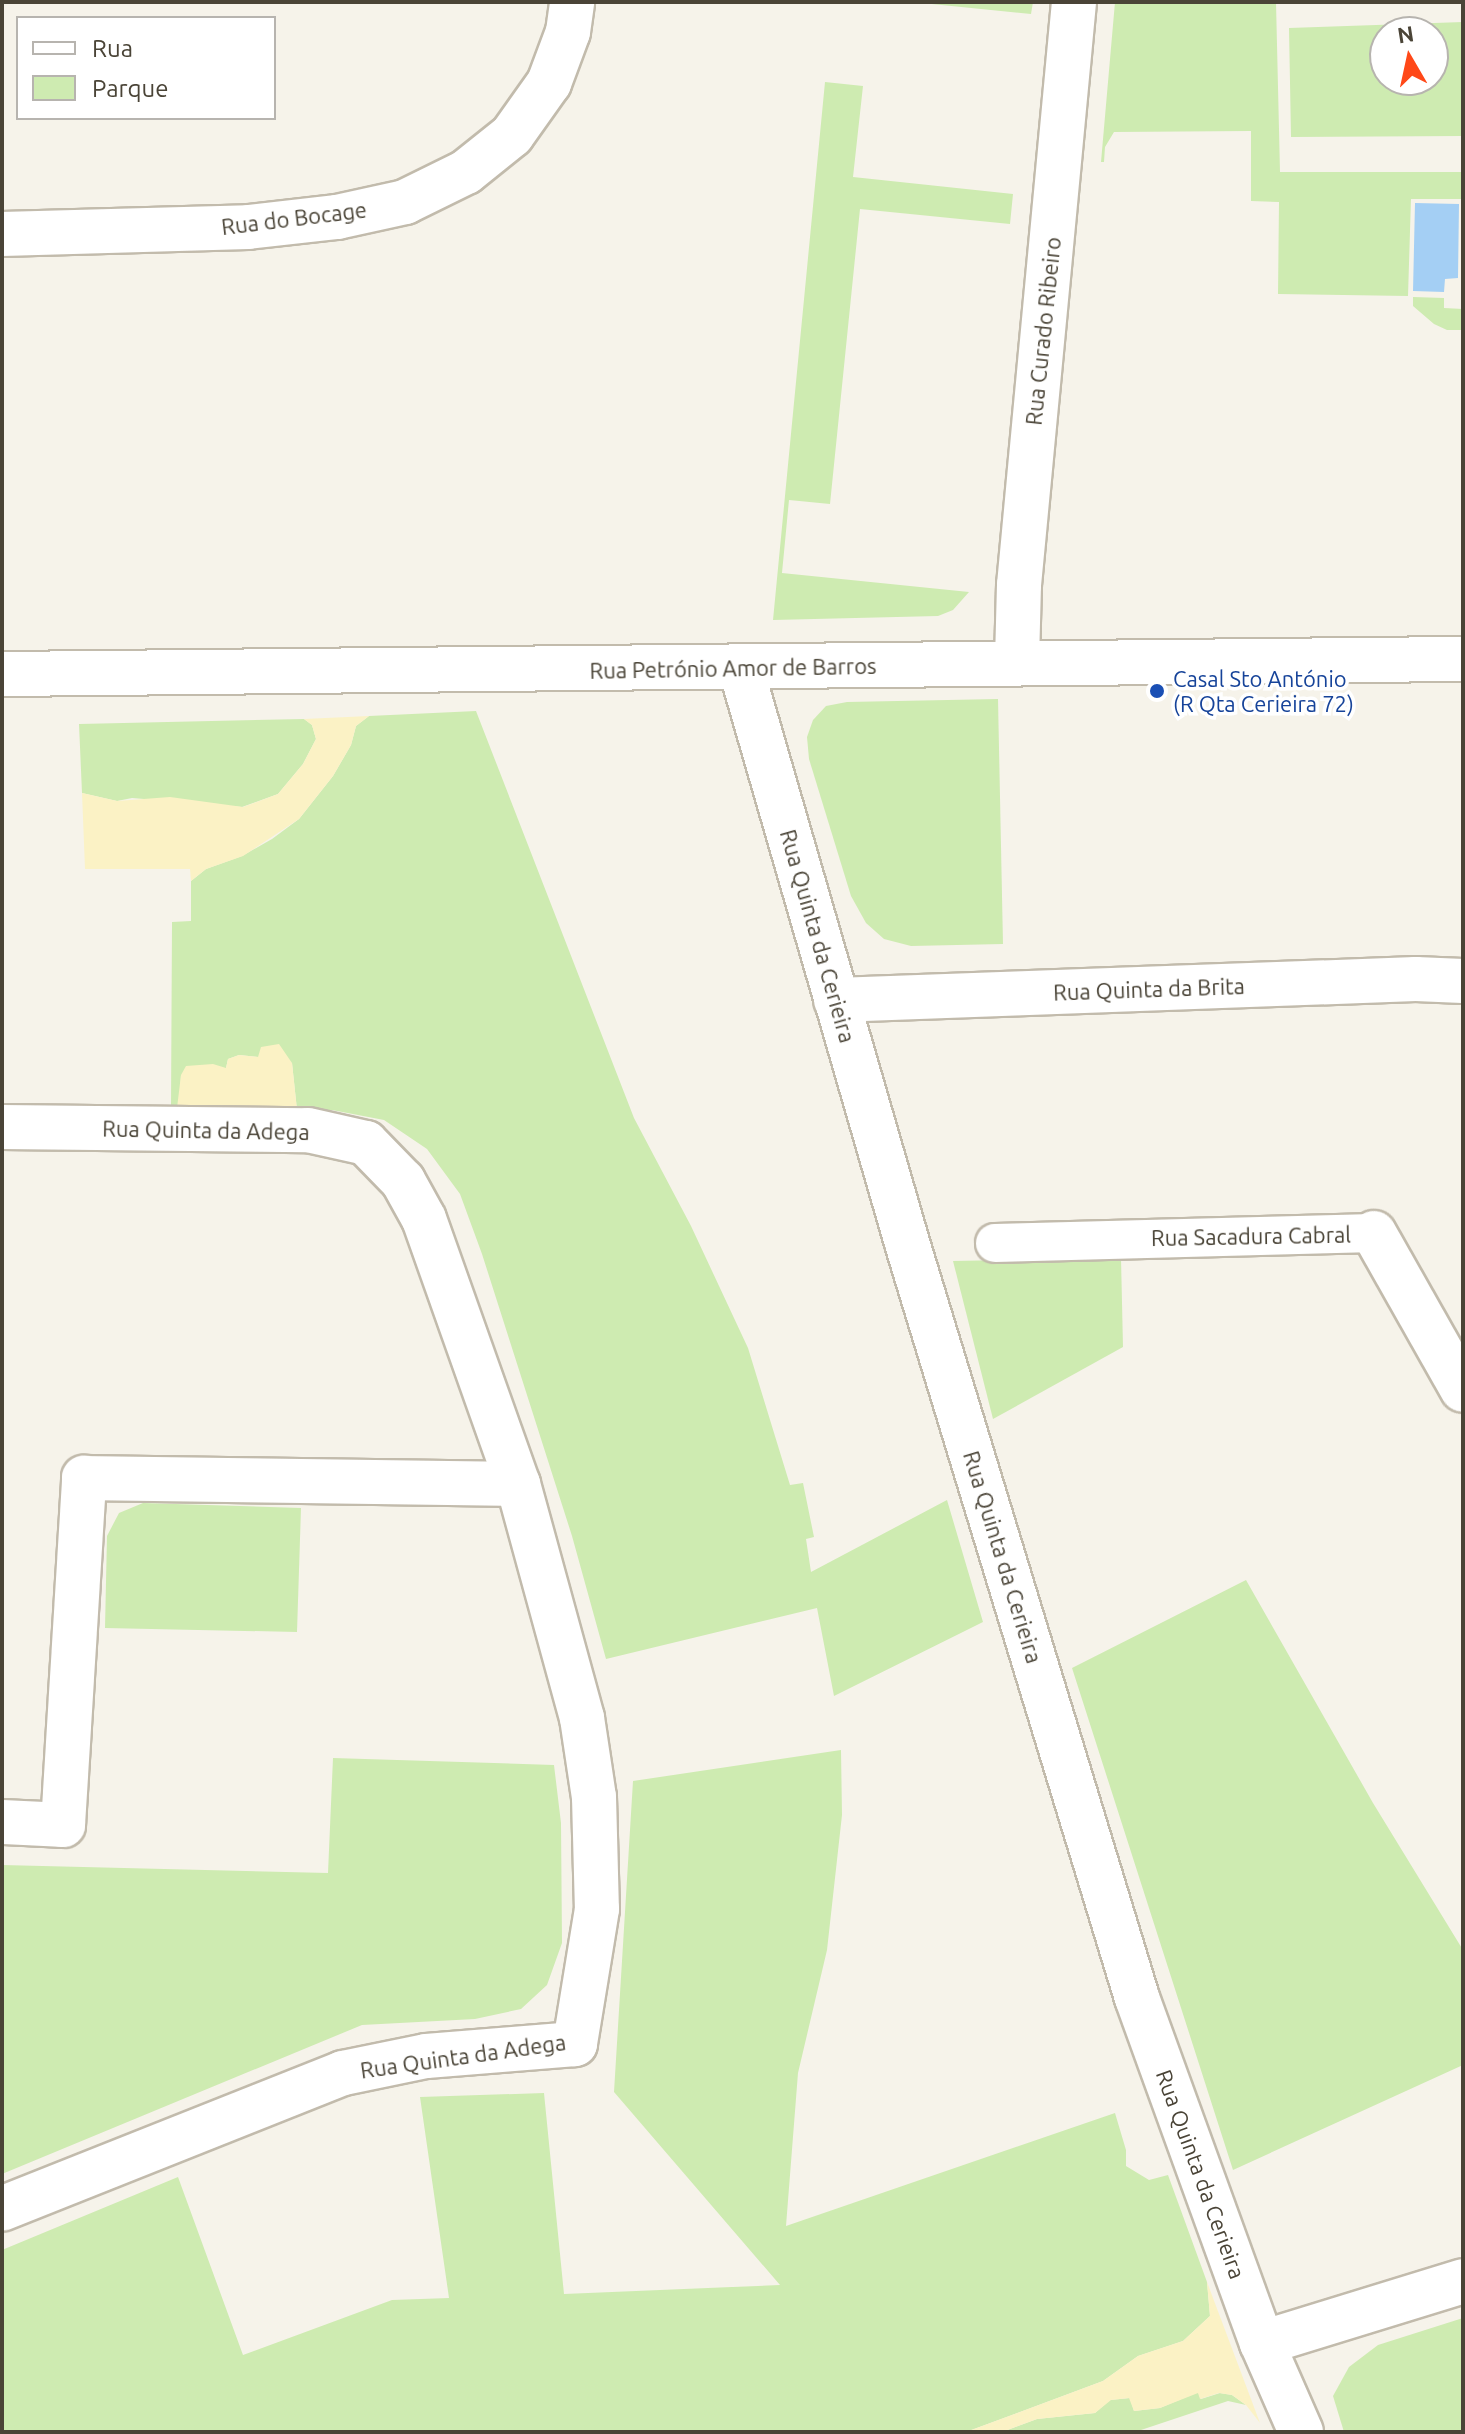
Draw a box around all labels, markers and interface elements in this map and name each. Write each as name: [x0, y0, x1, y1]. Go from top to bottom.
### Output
legend: [16, 16, 276, 120]
north arrow: [1369, 16, 1449, 96]
text: N: [1395, 20, 1416, 47]
text: Rua: [92, 35, 133, 62]
text: Parque: [92, 75, 169, 102]
street label: Rua do Bocage: [220, 196, 368, 240]
street label: Rua Curado Ribeiro: [1020, 235, 1066, 427]
street label: Rua Petrónio Amor de Barros: [589, 652, 877, 684]
place label: Casal Sto António (R Qta Cerieira 72): [1173, 665, 1354, 716]
marker: Casal Sto António (R Qta Cerieira 72): [1148, 682, 1166, 700]
street label: Rua Quinta da Cerieira: [775, 826, 861, 1046]
street label: Rua Quinta da Brita: [1053, 972, 1245, 1006]
street label: Rua Quinta da Adega: [102, 1115, 310, 1145]
street label: Rua Sacadura Cabral: [1151, 1221, 1351, 1251]
street label: Rua Quinta da Cerieira: [958, 1448, 1048, 1666]
street label: Rua Quinta da Adega: [358, 2028, 568, 2084]
street label: Rua Quinta da Cerieira: [1151, 2066, 1251, 2282]

